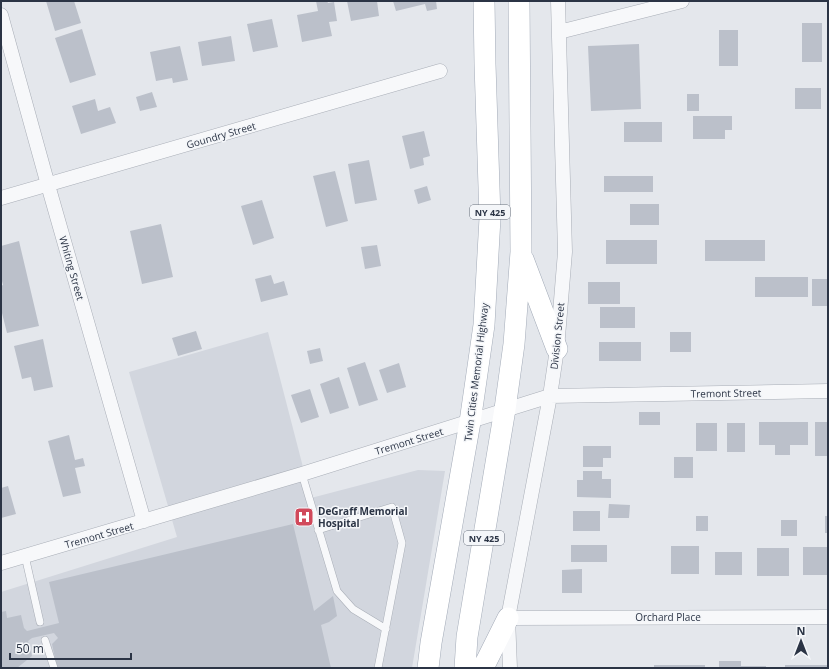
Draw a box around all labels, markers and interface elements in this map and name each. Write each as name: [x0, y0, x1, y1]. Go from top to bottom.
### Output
street label: Goundry Street: [185, 118, 258, 152]
road number: NY 425: [470, 205, 510, 219]
street label: Whiting Street: [56, 234, 88, 302]
street label: Twin Cities Memorial Highway: [461, 301, 492, 442]
street label: Division Street: [547, 301, 568, 370]
street label: Tremont Street: [691, 385, 762, 401]
street label: Tremont Street: [373, 424, 445, 458]
place label: DeGraff Memorial Hospital: [318, 504, 408, 530]
hospital icon: DeGraff Memorial Hospital: [293, 506, 315, 528]
street label: Tremont Street: [63, 518, 135, 551]
road number: NY 425: [464, 531, 504, 545]
street label: Orchard Place: [635, 610, 701, 624]
north arrow: [781, 621, 821, 661]
text: N: [797, 623, 805, 638]
scale bar: [10, 635, 131, 661]
text: 50 m: [16, 640, 44, 657]

